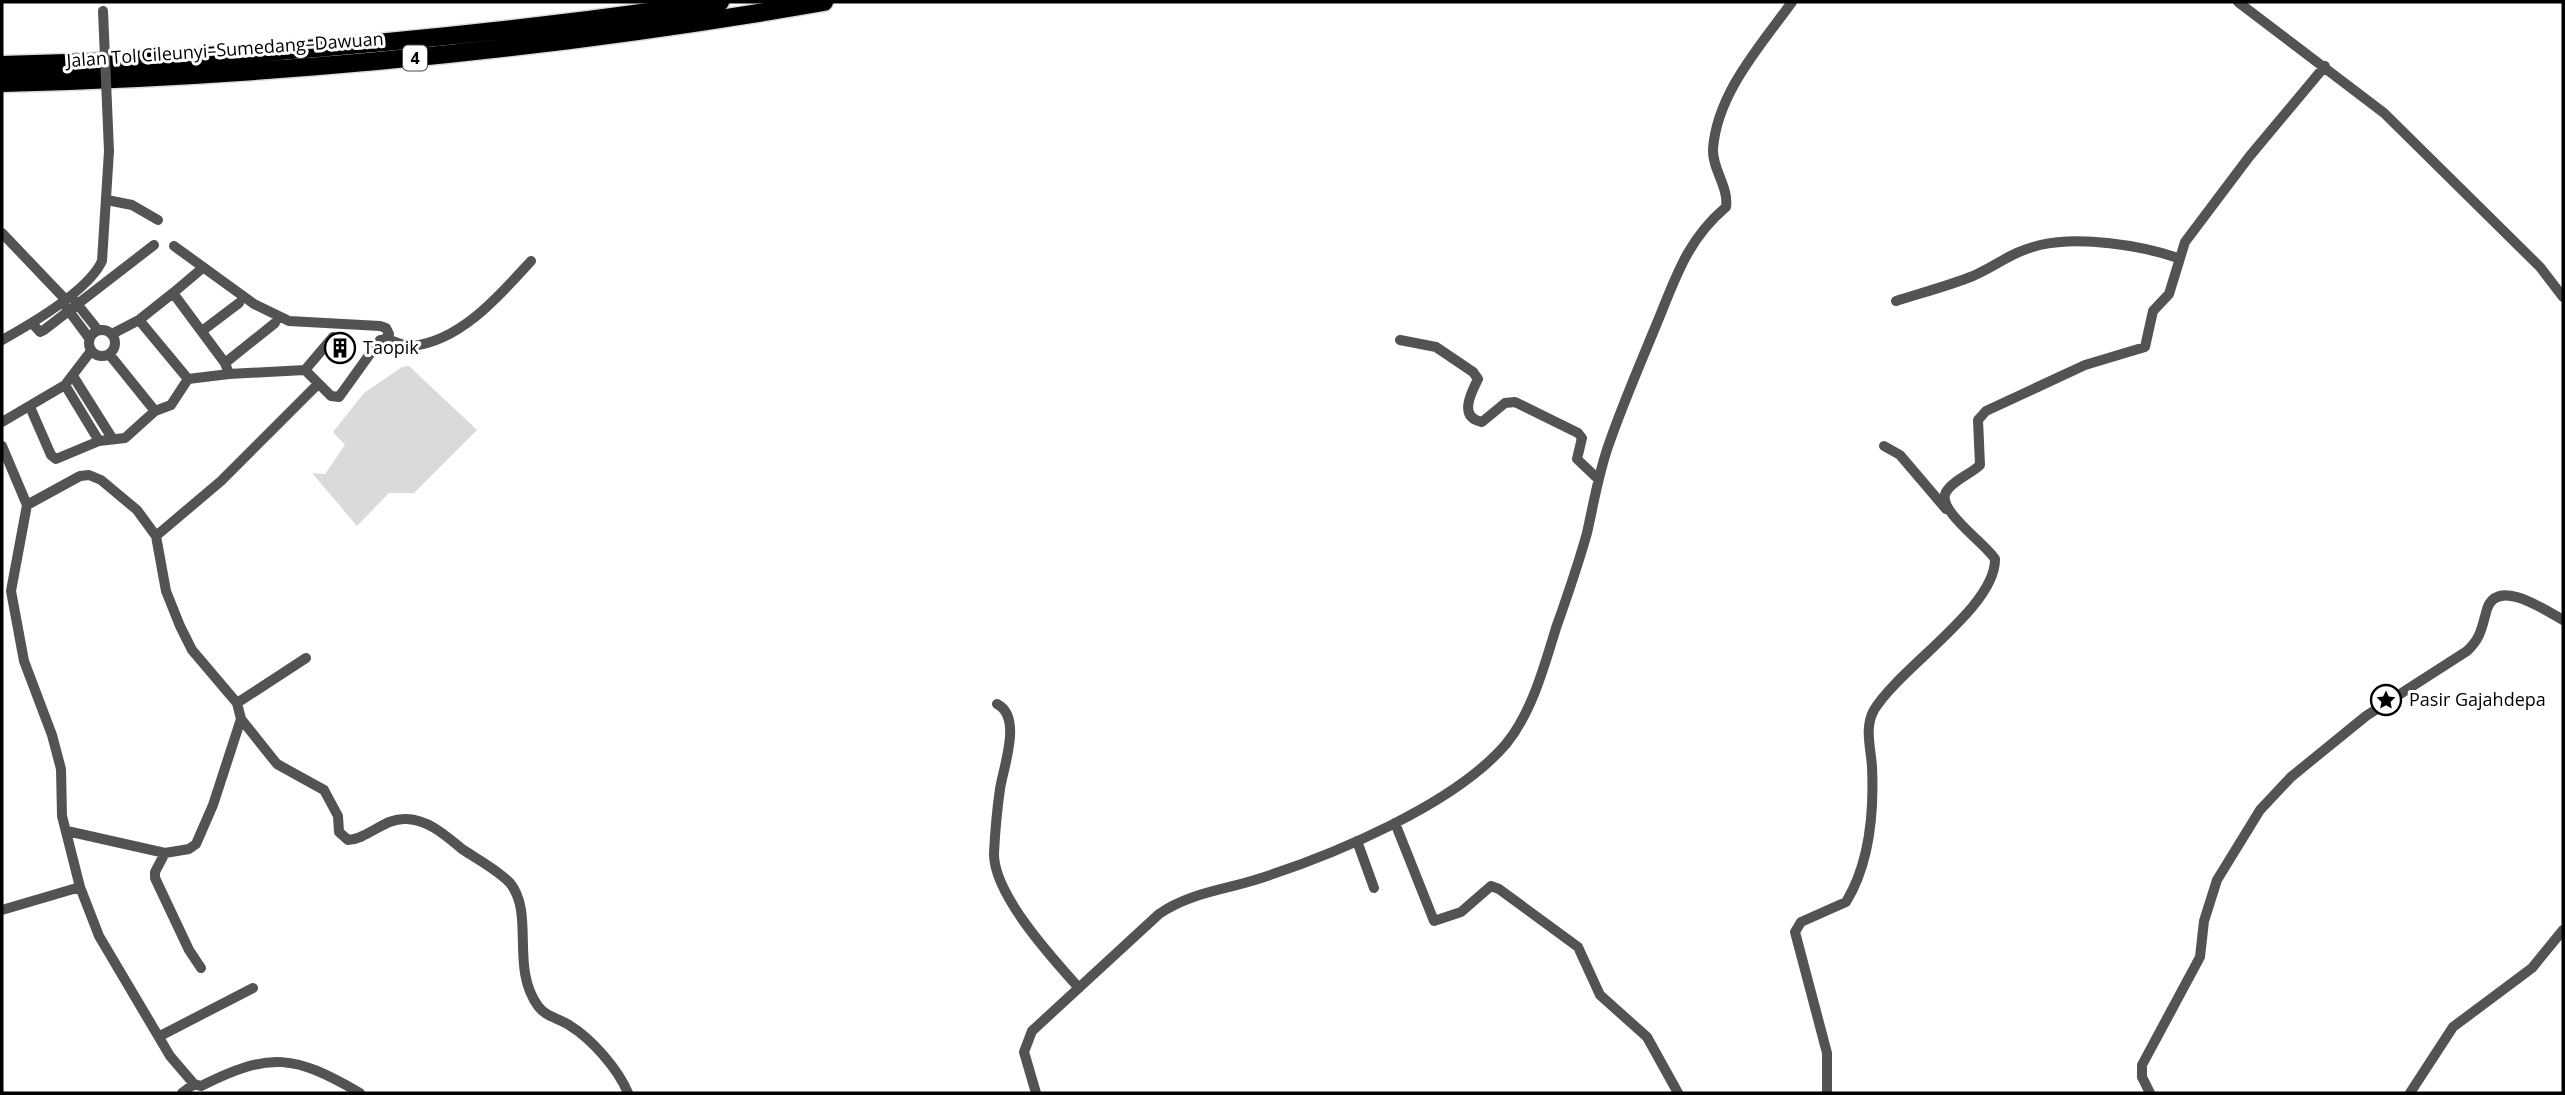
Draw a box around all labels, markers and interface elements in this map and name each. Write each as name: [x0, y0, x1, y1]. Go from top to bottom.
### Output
street label: Jalan Tol Cileunyi–Sumedang–Dawuan: [64, 26, 384, 72]
road number: 4: [403, 46, 427, 71]
building icon: Taopik: [323, 331, 357, 365]
place label: Taopik: [363, 335, 419, 359]
place icon: Pasir Gajahdepa: [2369, 683, 2403, 717]
place label: Pasir Gajahdepa: [2409, 687, 2546, 711]

